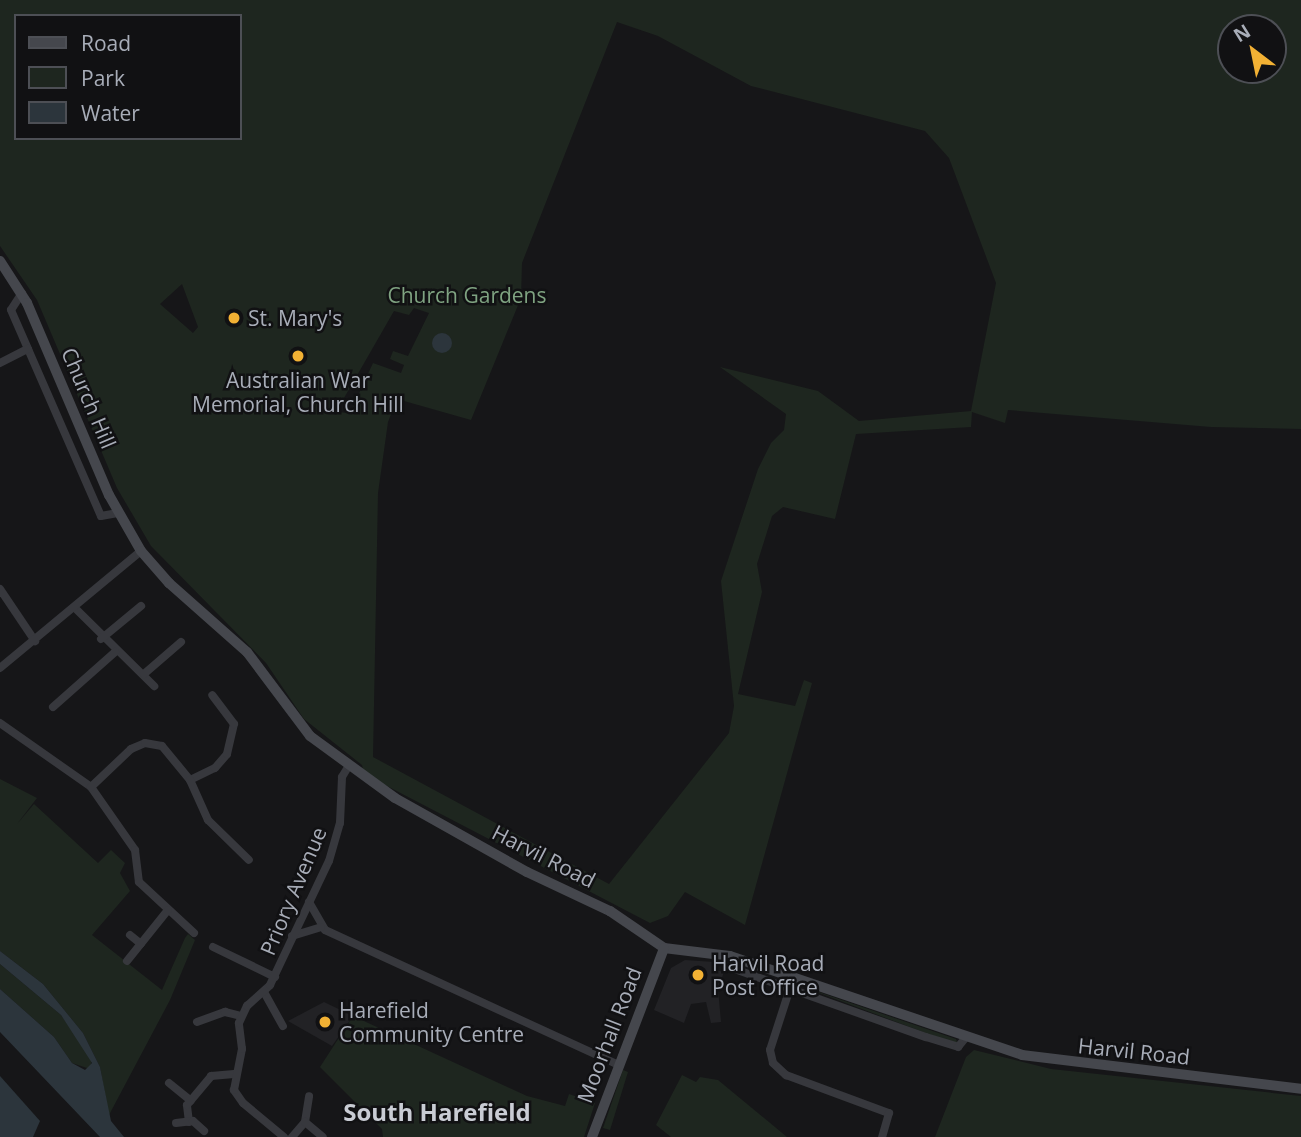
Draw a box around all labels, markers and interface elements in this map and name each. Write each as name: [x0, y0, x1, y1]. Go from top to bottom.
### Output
legend: [14, 14, 242, 140]
north arrow: [1217, 14, 1287, 84]
text: N: [1228, 18, 1255, 48]
text: Road: [81, 29, 131, 57]
text: Park: [81, 64, 125, 92]
text: Water: [81, 99, 140, 127]
park label: Church Gardens: [387, 282, 547, 308]
place label: St. Mary's: [248, 305, 342, 331]
marker: St. Mary's: [226, 310, 242, 326]
street label: Church Hill: [56, 344, 122, 452]
marker: Australian War Memorial, Church Hill: [290, 348, 306, 364]
place label: Australian War Memorial, Church Hill: [192, 367, 404, 417]
street label: Harvil Road: [488, 819, 600, 893]
street label: Priory Avenue: [255, 823, 331, 959]
place label: Harvil Road Post Office: [712, 950, 824, 1000]
street label: Moorhall Road: [572, 964, 646, 1106]
marker: Harvil Road Post Office: [690, 967, 706, 983]
place label: Harefield Community Centre: [339, 997, 524, 1047]
marker: Harefield Community Centre: [317, 1014, 333, 1030]
street label: Harvil Road: [1077, 1033, 1191, 1069]
district label: South Harefield: [343, 1098, 531, 1126]

